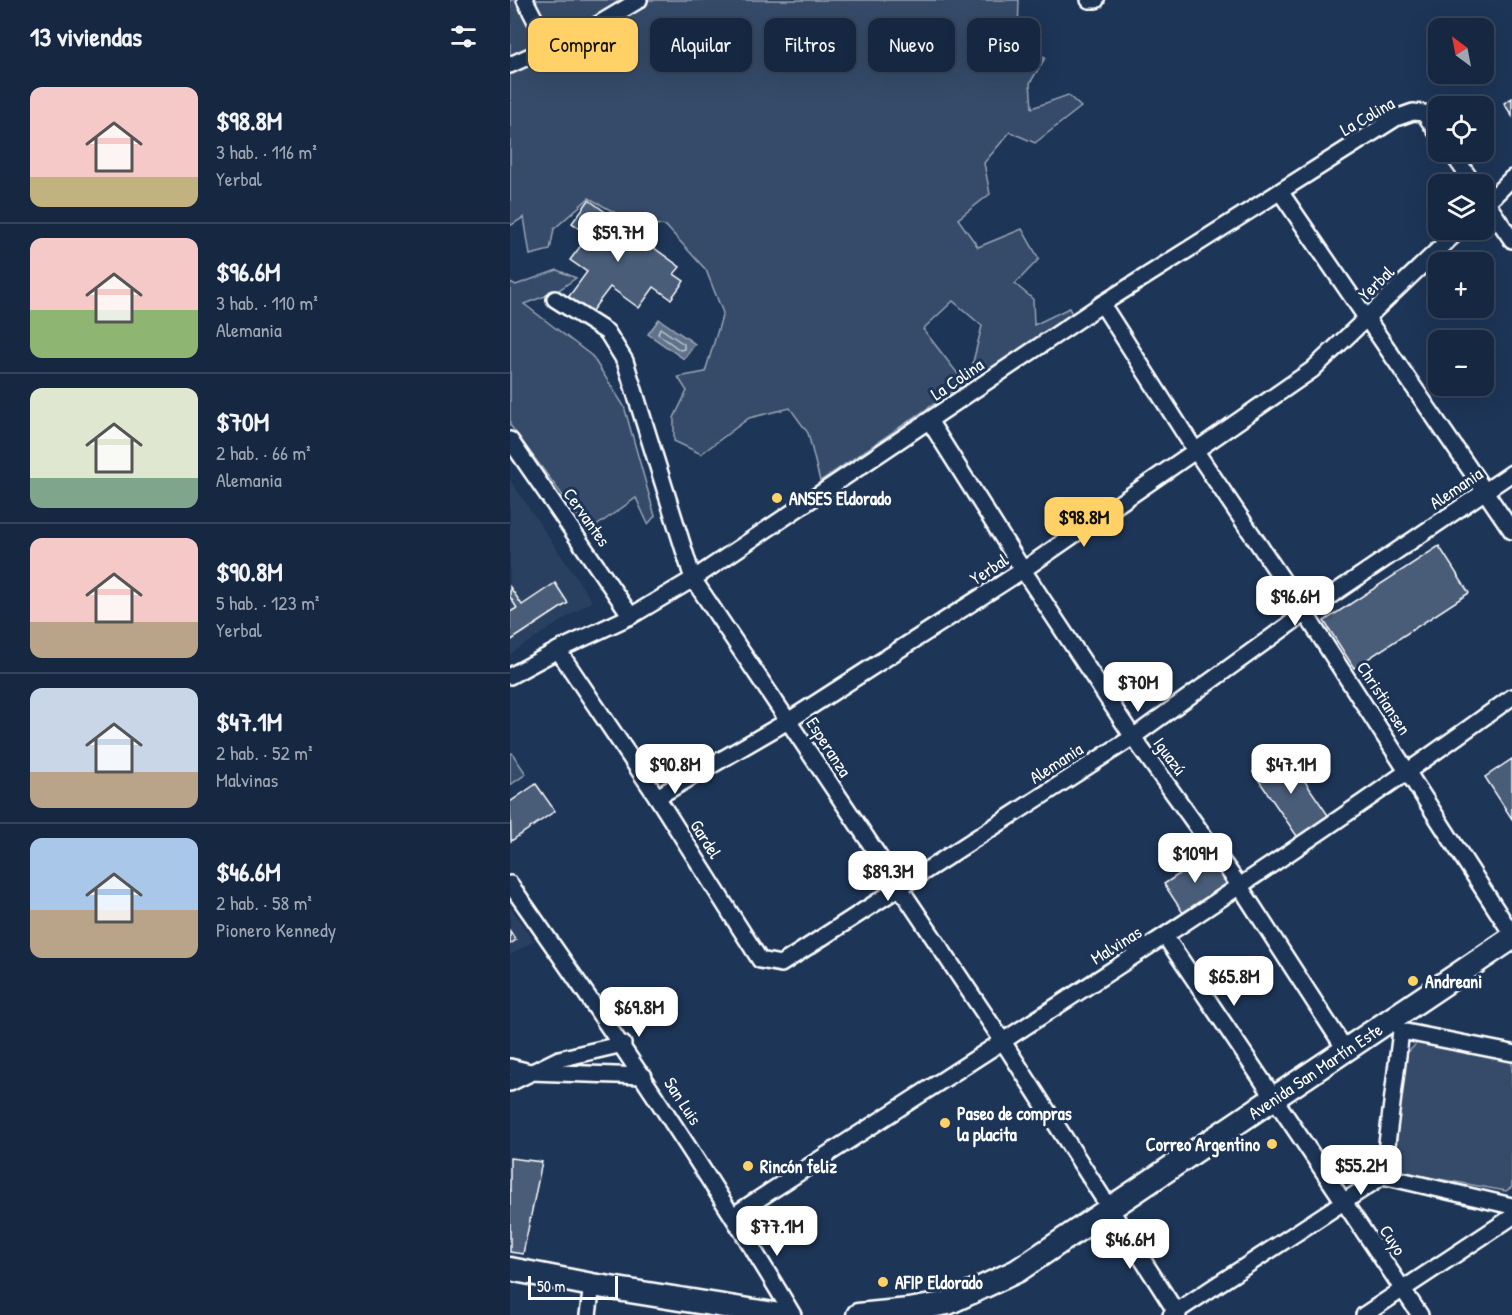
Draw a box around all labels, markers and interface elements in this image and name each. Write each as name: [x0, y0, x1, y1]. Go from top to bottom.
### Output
chip: Comprar: [528, 18, 638, 72]
chip: Alquilar: [650, 18, 752, 72]
chip: Filtros: [764, 18, 856, 72]
chip: Nuevo: [868, 18, 955, 72]
chip: Piso: [967, 18, 1040, 72]
north arrow: [1428, 18, 1494, 84]
map controls: [1428, 18, 1494, 396]
text: 13 viviendas: [30, 19, 142, 54]
icon: filters: [447, 20, 480, 53]
street label: La Colina: [1335, 90, 1399, 142]
button: locate: [1428, 96, 1494, 162]
text: $98.8M: [216, 103, 282, 138]
icon: home: [78, 111, 150, 183]
text: 3 hab. · 116 m²: [216, 138, 317, 165]
text: Yerbal: [216, 165, 262, 192]
button: layers: [1428, 174, 1494, 240]
pin: $59.7M: [569, 212, 667, 263]
text: $59.7M: [592, 218, 644, 245]
button: +: [1428, 252, 1494, 318]
text: $96.6M: [216, 254, 281, 289]
street label: Yerbal: [1352, 260, 1400, 306]
icon: home: [78, 262, 150, 334]
text: 3 hab. · 110 m²: [216, 289, 318, 316]
text: Alemania: [216, 316, 282, 343]
button: −: [1428, 330, 1494, 396]
street label: La Colina: [926, 352, 988, 406]
text: $70M: [216, 404, 269, 439]
icon: home: [78, 412, 150, 484]
text: 2 hab. · 66 m²: [216, 439, 311, 466]
street label: Alemania: [1424, 461, 1488, 515]
text: Alemania: [216, 466, 282, 493]
street label: Cervantes: [558, 483, 616, 552]
place label: ANSES Eldorado: [789, 486, 892, 511]
marker: ANSES Eldorado: [770, 491, 784, 505]
pin: $98.8M: [1035, 497, 1133, 548]
text: $98.8M: [1059, 503, 1109, 530]
street label: Yerbal: [965, 547, 1013, 591]
text: $90.8M: [216, 554, 283, 589]
icon: home: [78, 562, 150, 634]
pin: $96.6M: [1246, 576, 1344, 627]
text: $96.6M: [1270, 582, 1320, 609]
text: 5 hab. · 123 m²: [216, 589, 319, 616]
text: Yerbal: [216, 616, 262, 643]
street label: Christiansen: [1351, 656, 1417, 740]
pin: $70M: [1102, 662, 1174, 713]
text: $70M: [1118, 668, 1158, 695]
text: $47.1M: [216, 704, 282, 739]
icon: home: [78, 712, 150, 784]
street label: Esperanza: [800, 712, 858, 782]
street label: Iguazú: [1148, 732, 1192, 780]
street label: Alemania: [1024, 736, 1088, 790]
text: 2 hab. · 52 m²: [216, 739, 313, 766]
pin: $90.8M: [626, 744, 724, 795]
pin: $47.1M: [1242, 744, 1340, 795]
text: $90.8M: [649, 750, 701, 777]
text: $47.1M: [1266, 750, 1316, 777]
text: Malvinas: [216, 766, 278, 793]
street label: Gardel: [684, 815, 728, 863]
pin: $109M: [1153, 833, 1237, 884]
text: $109M: [1172, 839, 1218, 866]
pin: $89.3M: [839, 851, 937, 902]
text: $46.6M: [216, 854, 281, 889]
text: $89.3M: [862, 857, 914, 884]
icon: home: [78, 862, 150, 934]
text: 2 hab. · 58 m²: [216, 889, 312, 916]
text: Pionero Kennedy: [216, 916, 336, 943]
street label: Malvinas: [1086, 920, 1146, 970]
pin: $65.8M: [1185, 956, 1283, 1007]
text: $65.8M: [1208, 962, 1260, 989]
place label: Andreani: [1425, 969, 1482, 994]
marker: Andreani: [1406, 974, 1420, 988]
pin: $69.8M: [590, 987, 688, 1038]
text: $69.8M: [614, 993, 664, 1020]
street label: Avenida San Martín Este: [1243, 1016, 1387, 1125]
street label: San Luis: [658, 1072, 708, 1130]
place label: Paseo de compras la placita: [957, 1101, 1072, 1148]
marker: Paseo de compras la placita: [938, 1116, 952, 1130]
place label: Correo Argentino: [1146, 1132, 1261, 1158]
marker: Correo Argentino: [1265, 1137, 1279, 1151]
pin: $55.2M: [1312, 1145, 1410, 1196]
text: $55.2M: [1335, 1151, 1387, 1178]
place label: Rincón feliz: [760, 1154, 837, 1179]
marker: Rincón feliz: [741, 1159, 755, 1173]
pin: $77.1M: [728, 1206, 826, 1257]
text: $77.1M: [750, 1212, 804, 1239]
pin: $46.6M: [1081, 1219, 1179, 1270]
street label: Cuyo: [1374, 1220, 1412, 1260]
text: $46.6M: [1105, 1225, 1155, 1252]
place label: AFIP Eldorado: [895, 1270, 984, 1295]
scale bar: [528, 1273, 618, 1300]
text: 50 m: [537, 1275, 566, 1297]
marker: AFIP Eldorado: [876, 1275, 890, 1289]

